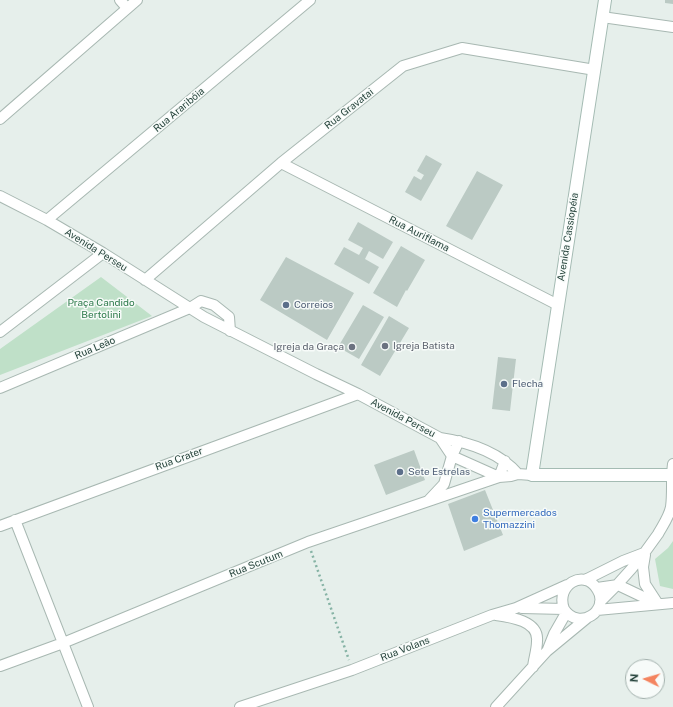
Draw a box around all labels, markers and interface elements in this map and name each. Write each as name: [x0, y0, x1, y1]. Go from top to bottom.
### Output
street label: Rua Araribóia: [151, 85, 207, 135]
street label: Rua Gravatai: [322, 86, 376, 132]
street label: Avenida Cassiopéia: [555, 192, 581, 282]
street label: Rua Auriflama: [387, 214, 451, 254]
street label: Avenida Perseu: [62, 226, 130, 274]
park label: Praça Candido Bertolini: [67, 297, 135, 320]
place label: Correios: [294, 299, 333, 311]
marker: Correios: [281, 300, 291, 310]
street label: Rua Leão: [73, 334, 117, 362]
place label: Igreja Batista: [393, 340, 455, 352]
place label: Igreja da Graça: [274, 341, 344, 353]
marker: Igreja Batista: [380, 341, 390, 351]
marker: Igreja da Graça: [347, 342, 357, 352]
place label: Flecha: [512, 378, 543, 390]
marker: Flecha: [499, 379, 509, 389]
street label: Avenida Perseu: [369, 396, 437, 440]
street label: Rua Crater: [154, 445, 204, 473]
place label: Sete Estrelas: [408, 466, 470, 478]
marker: Sete Estrelas: [395, 467, 405, 477]
place label: Supermercados Thomazzini: [483, 507, 557, 530]
marker: Supermercados Thomazzini: [470, 514, 480, 524]
street label: Rua Scutum: [227, 548, 285, 580]
street label: Rua Volans: [379, 634, 431, 664]
north arrow: [625, 659, 665, 699]
text: N: [628, 673, 640, 683]

